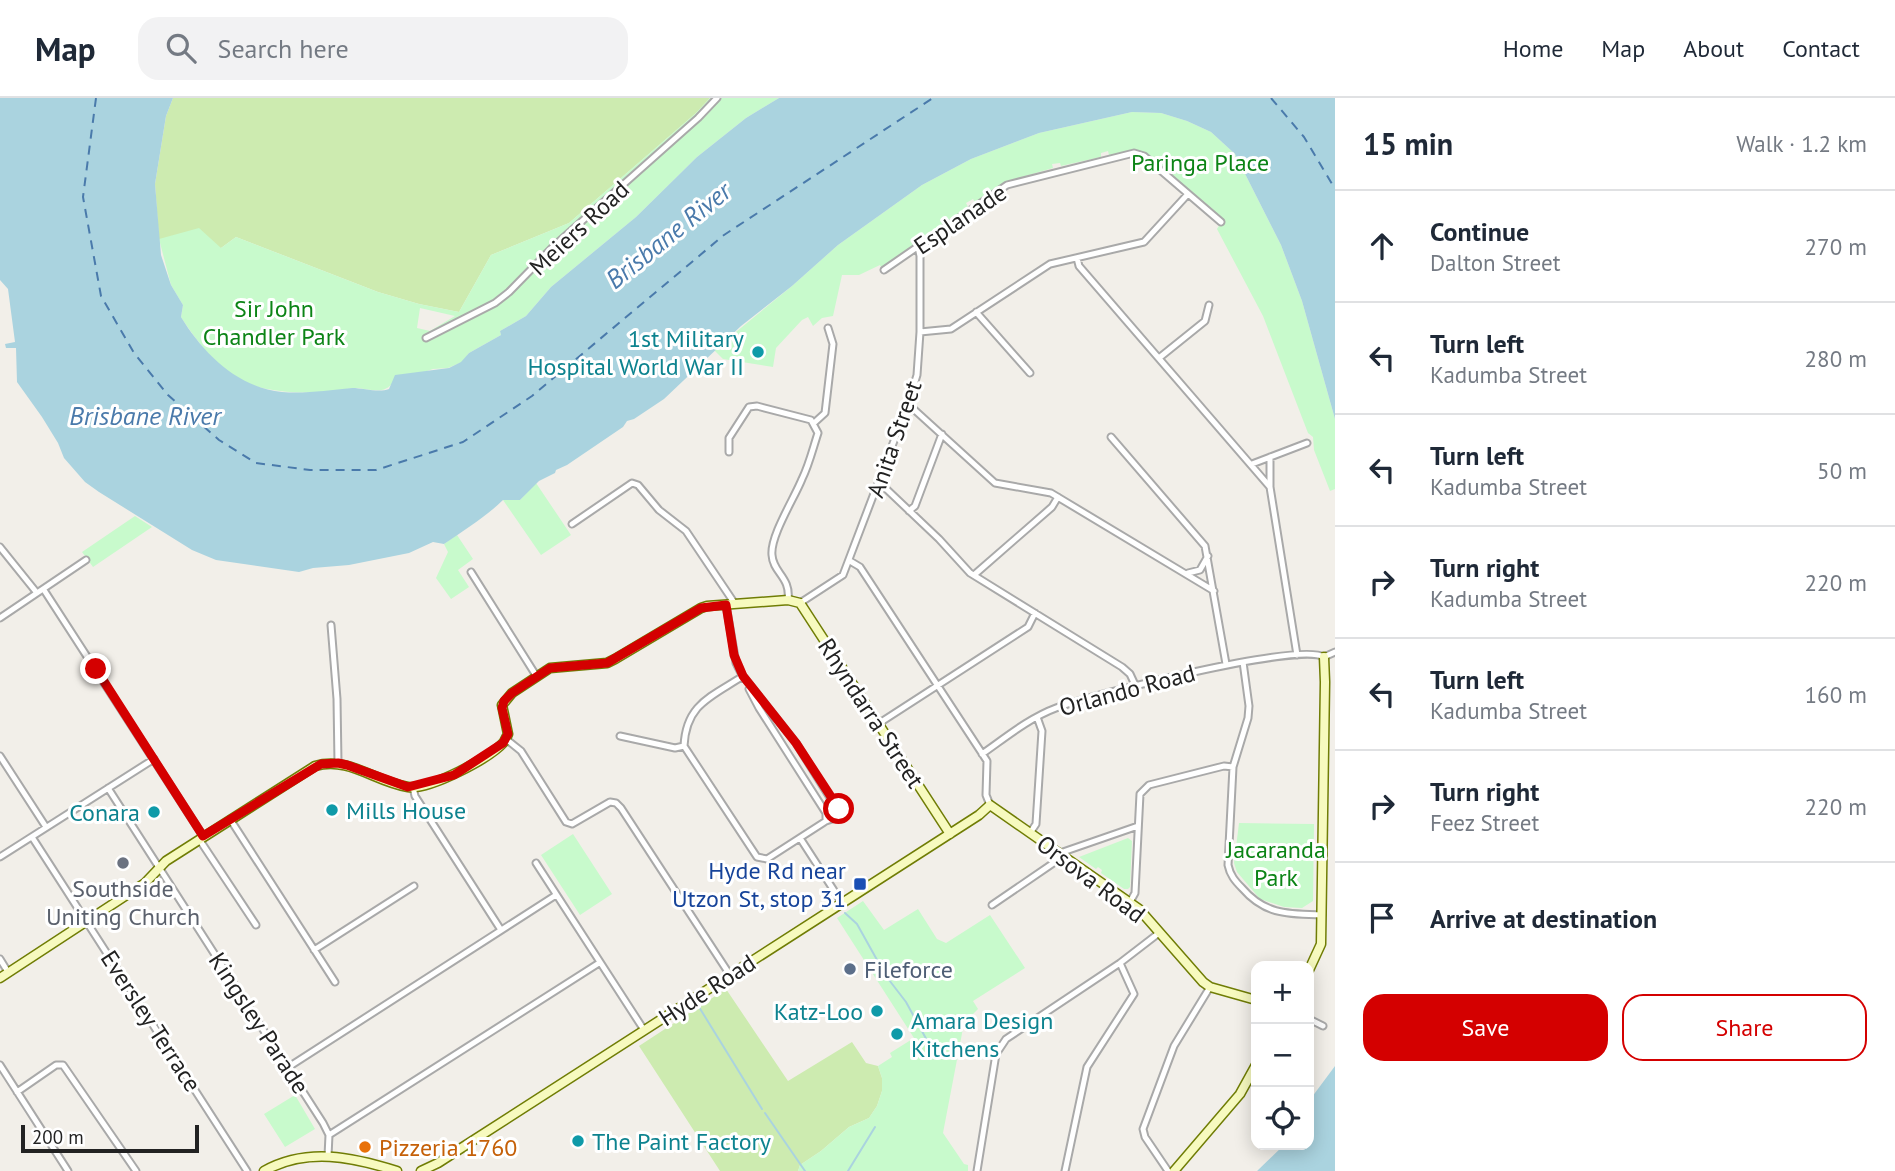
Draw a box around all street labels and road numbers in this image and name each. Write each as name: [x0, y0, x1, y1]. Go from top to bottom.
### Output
street label: Meiers Road: [523, 174, 635, 282]
street label: Esplanade: [908, 177, 1012, 261]
street label: Anita Street: [860, 377, 928, 501]
street label: Rhyndarra Street: [811, 632, 931, 794]
street label: Orlando Road: [1056, 657, 1198, 723]
street label: Orsova Road: [1031, 828, 1151, 930]
street label: Eversley Terrace: [94, 944, 208, 1098]
street label: Kingsley Parade: [202, 947, 316, 1099]
street label: Hyde Road: [653, 947, 761, 1033]

